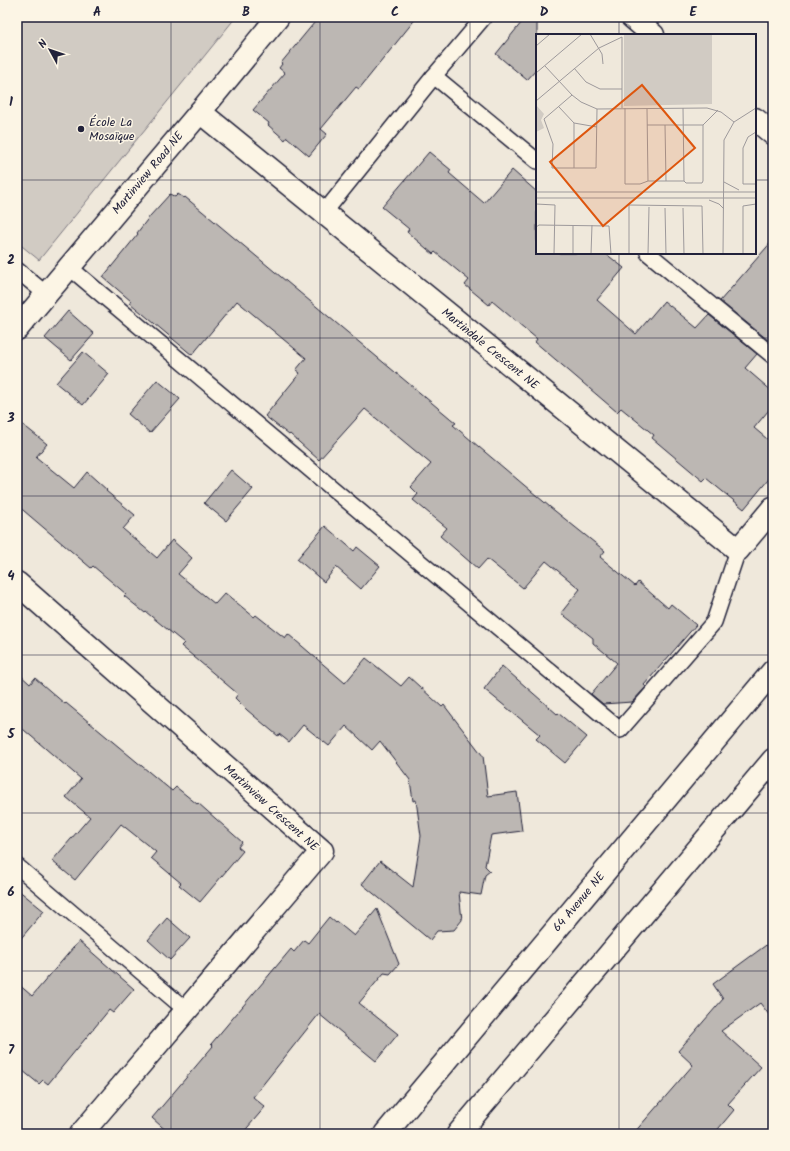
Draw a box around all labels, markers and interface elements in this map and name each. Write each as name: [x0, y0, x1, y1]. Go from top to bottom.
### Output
text: A: [93, 2, 101, 23]
text: B: [242, 2, 250, 23]
text: C: [391, 2, 399, 23]
text: D: [540, 2, 549, 23]
text: E: [689, 2, 697, 23]
north arrow: [30, 30, 70, 70]
inset map: [536, 34, 756, 254]
text: N: [34, 36, 52, 53]
text: 1: [9, 92, 13, 113]
place label: École La Mosaïque: [89, 113, 135, 146]
marker: École La Mosaïque: [76, 124, 86, 134]
street label: Martinview Road NE: [108, 127, 189, 219]
text: 2: [7, 250, 15, 271]
street label: Martindale Crescent NE: [437, 303, 544, 395]
text: 3: [6, 408, 15, 429]
text: 4: [7, 566, 15, 587]
text: 5: [7, 724, 16, 745]
street label: Martinview Crescent NE: [219, 760, 324, 857]
street label: 64 Avenue NE: [548, 867, 610, 936]
text: 6: [7, 882, 15, 903]
text: 7: [8, 1040, 15, 1061]

